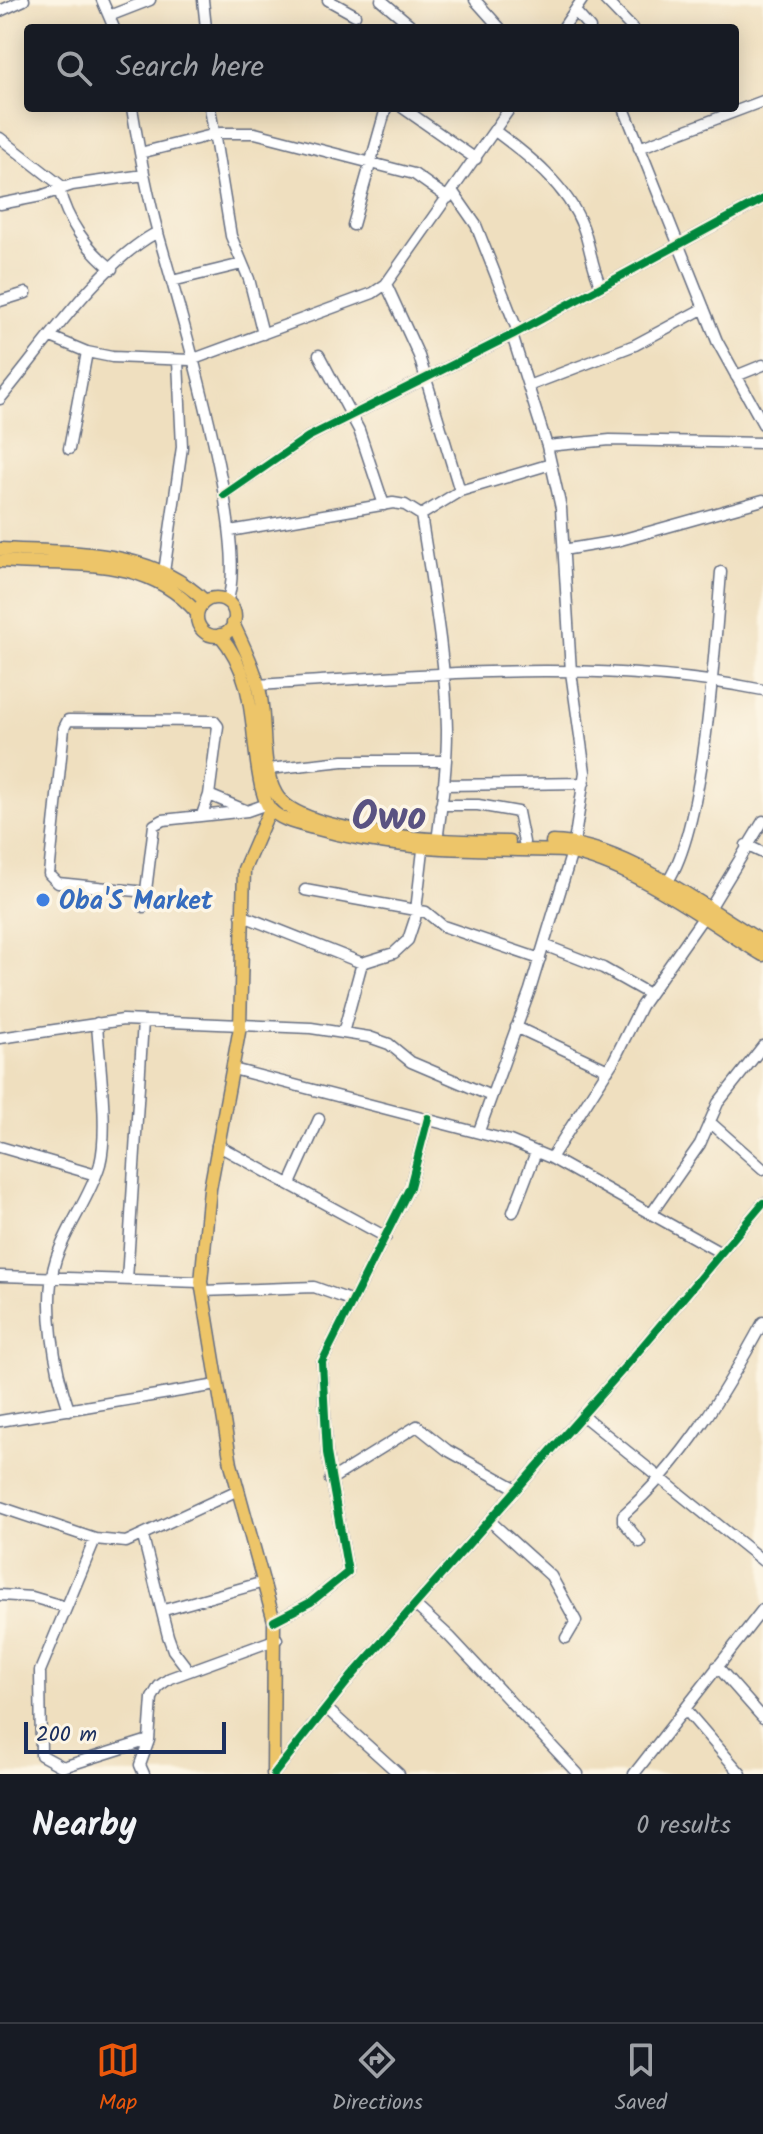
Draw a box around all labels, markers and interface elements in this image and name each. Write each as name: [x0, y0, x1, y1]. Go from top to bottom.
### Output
search box: [24, 24, 739, 112]
text: Search here: [116, 44, 264, 92]
icon: search: [52, 46, 96, 90]
district label: Owo: [352, 785, 426, 852]
place label: Oba'S Market: [59, 881, 213, 923]
marker: Oba'S Market: [34, 891, 52, 909]
scale bar: [24, 1718, 226, 1754]
text: 200 m: [36, 1718, 97, 1753]
text: Nearby: [32, 1799, 137, 1853]
text: 0 results: [636, 1805, 731, 1847]
tab: Map: [96, 2038, 140, 2121]
tab: Directions: [332, 2038, 423, 2121]
tab: Saved: [615, 2038, 667, 2121]

